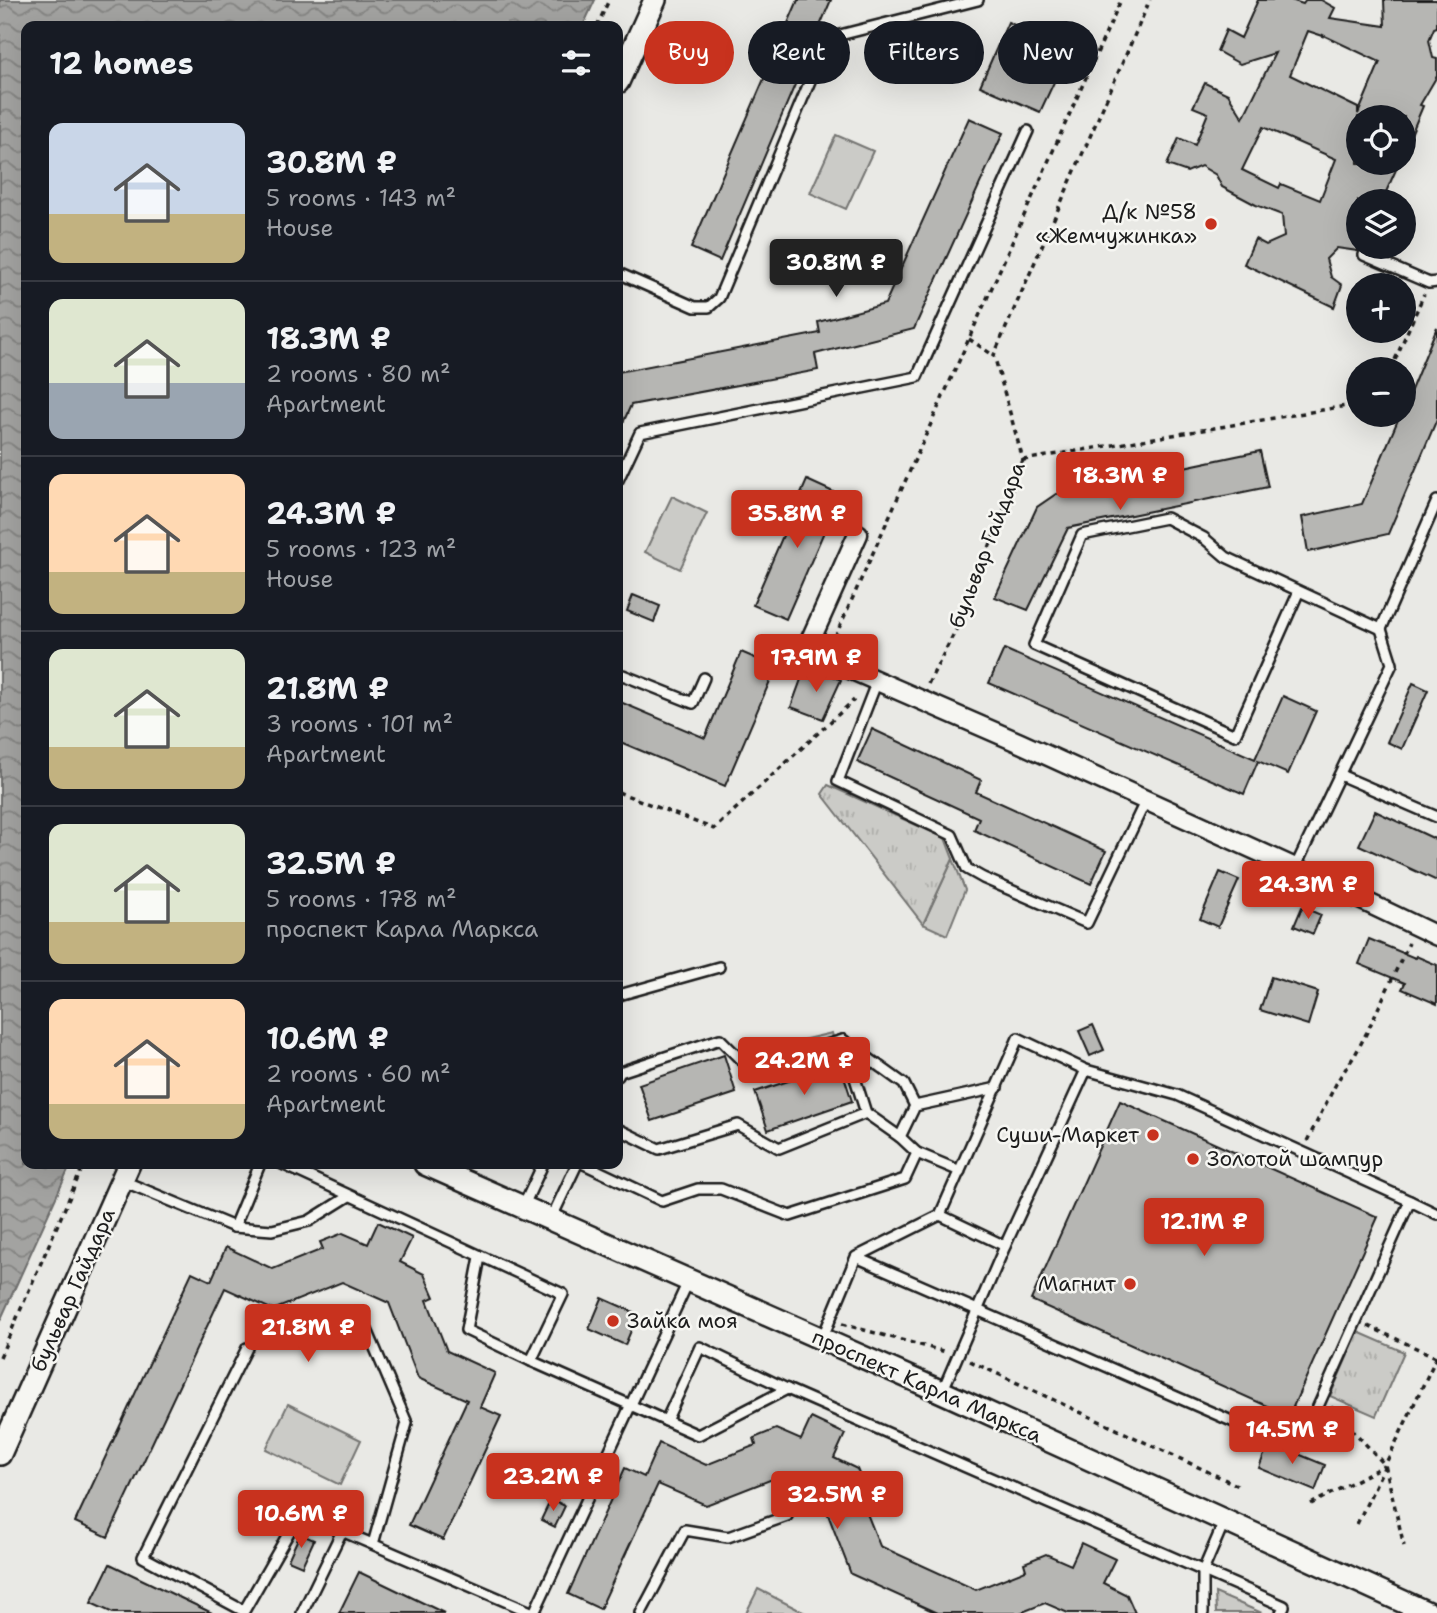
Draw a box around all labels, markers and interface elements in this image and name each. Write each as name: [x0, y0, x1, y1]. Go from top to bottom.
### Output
chip: Buy: [644, 21, 734, 84]
chip: Rent: [748, 21, 850, 84]
chip: Filters: [864, 21, 984, 84]
chip: New: [998, 21, 1098, 84]
text: 12 homes: [49, 43, 193, 84]
icon: filters: [557, 44, 595, 82]
map controls: [1346, 105, 1416, 427]
button: locate: [1346, 105, 1416, 175]
text: 30.8M ₽: [266, 142, 397, 183]
icon: home: [105, 151, 189, 235]
text: 5 rooms · 143 m²: [266, 183, 456, 213]
button: layers: [1346, 189, 1416, 259]
place label: Д/к №58 «Жемчужинка»: [1035, 198, 1197, 250]
text: House: [266, 213, 334, 243]
marker: Д/к №58 «Жемчужинка»: [1203, 216, 1219, 232]
pin: 30.8M ₽: [771, 240, 901, 299]
text: 30.8M ₽: [786, 247, 886, 277]
button: +: [1346, 273, 1416, 343]
text: 18.3M ₽: [266, 318, 391, 359]
icon: home: [105, 327, 189, 411]
button: −: [1346, 357, 1416, 427]
text: 2 rooms · 80 m²: [266, 359, 451, 389]
text: Apartment: [266, 389, 386, 419]
pin: 18.3M ₽: [1055, 452, 1185, 512]
street label: бульвар Гайдара: [942, 458, 1032, 632]
text: 18.3M ₽: [1072, 460, 1168, 490]
pin: 35.8M ₽: [732, 490, 862, 550]
text: 24.3M ₽: [266, 493, 396, 534]
text: 35.8M ₽: [747, 498, 847, 528]
icon: home: [105, 502, 189, 586]
text: 5 rooms · 123 m²: [266, 534, 456, 564]
text: House: [266, 564, 334, 594]
pin: 17.9M ₽: [751, 634, 881, 694]
text: 17.9M ₽: [770, 642, 862, 672]
text: 21.8M ₽: [266, 668, 389, 709]
icon: home: [105, 677, 189, 761]
text: 3 rooms · 101 m²: [266, 709, 453, 739]
text: Apartment: [266, 739, 386, 769]
text: 32.5M ₽: [266, 843, 396, 884]
icon: home: [105, 852, 189, 936]
pin: 24.3M ₽: [1243, 862, 1373, 921]
text: 24.3M ₽: [1258, 869, 1358, 899]
text: 5 rooms · 178 m²: [266, 884, 457, 914]
text: проспект Карла Маркса: [266, 914, 538, 944]
text: 10.6M ₽: [266, 1018, 389, 1059]
icon: home: [105, 1027, 189, 1111]
pin: 24.2M ₽: [739, 1038, 869, 1097]
text: 24.2M ₽: [754, 1045, 854, 1075]
text: 2 rooms · 60 m²: [266, 1059, 451, 1089]
text: Apartment: [266, 1089, 386, 1119]
place label: Суши-Маркет: [996, 1121, 1139, 1149]
marker: Суши-Маркет: [1145, 1127, 1161, 1143]
place label: Золотой шампур: [1207, 1145, 1383, 1173]
marker: Золотой шампур: [1185, 1151, 1201, 1167]
pin: 12.1M ₽: [1139, 1198, 1269, 1258]
street label: бульвар Гайдара: [24, 1204, 122, 1376]
text: 12.1M ₽: [1160, 1206, 1248, 1236]
place label: Магнит: [1038, 1270, 1116, 1298]
marker: Магнит: [1122, 1276, 1138, 1292]
pin: 21.8M ₽: [243, 1304, 373, 1364]
place label: Зайка моя: [627, 1307, 738, 1335]
text: 21.8M ₽: [261, 1312, 355, 1342]
marker: Зайка моя: [605, 1313, 621, 1329]
street label: проспект Карла Маркса: [808, 1323, 1046, 1449]
pin: 14.5M ₽: [1227, 1406, 1357, 1466]
text: 14.5M ₽: [1245, 1414, 1339, 1444]
pin: 23.2M ₽: [488, 1454, 618, 1513]
text: 23.2M ₽: [502, 1461, 604, 1491]
pin: 32.5M ₽: [772, 1472, 902, 1531]
text: 32.5M ₽: [787, 1479, 887, 1509]
pin: 10.6M ₽: [236, 1490, 366, 1550]
text: 10.6M ₽: [254, 1498, 348, 1528]

